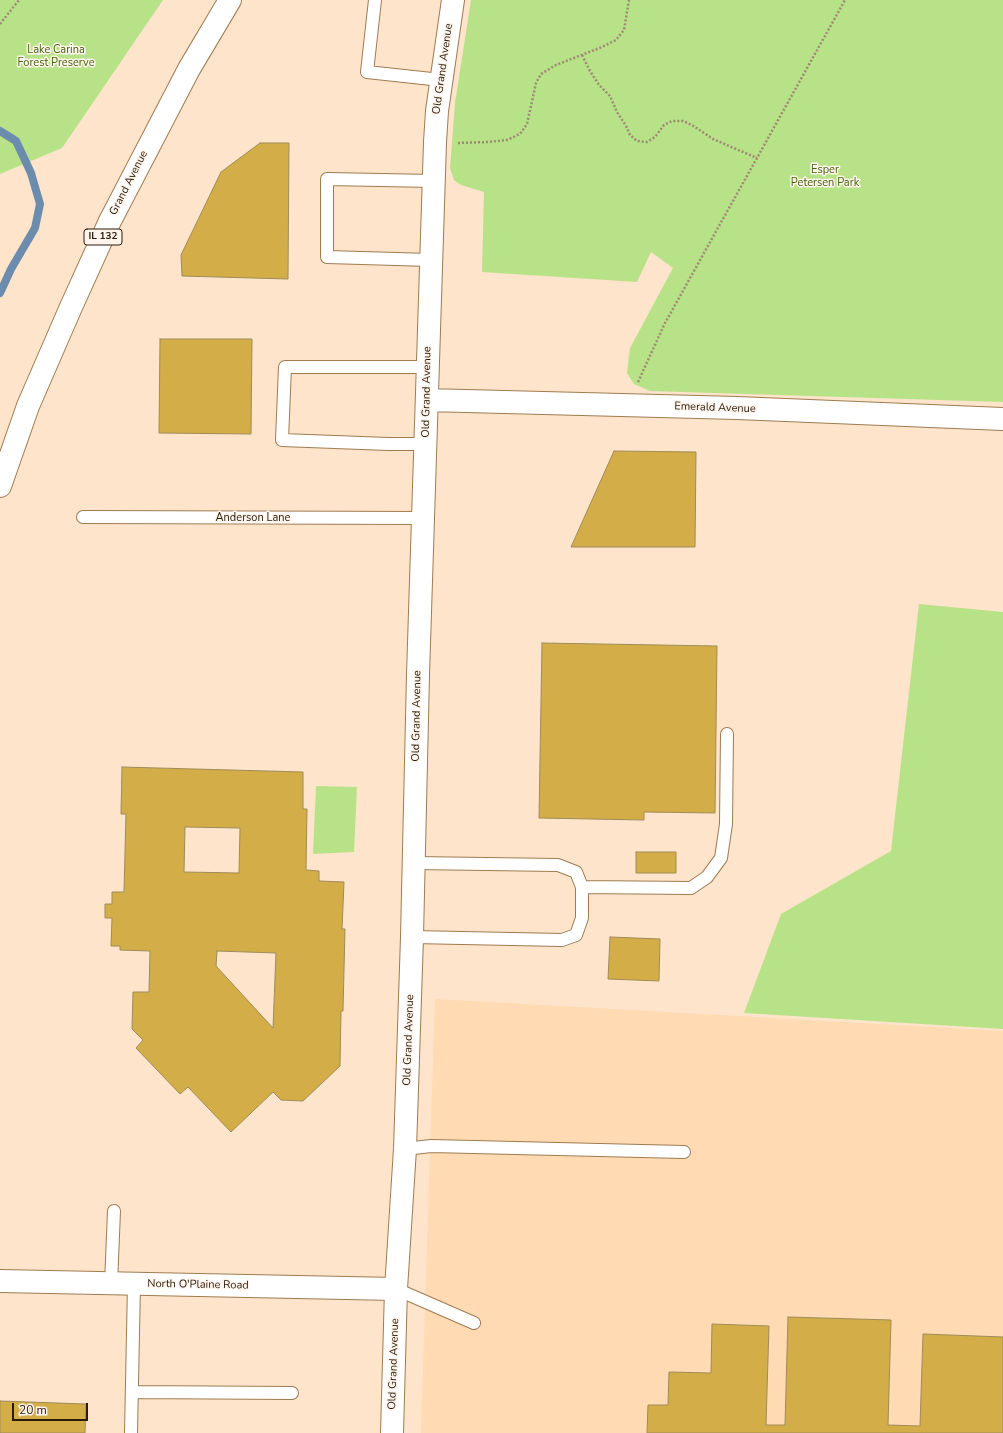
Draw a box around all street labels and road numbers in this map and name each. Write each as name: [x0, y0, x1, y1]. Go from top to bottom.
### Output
street label: Old Grand Avenue: [430, 23, 456, 115]
street label: Grand Avenue: [107, 149, 151, 217]
road number: IL 132: [84, 229, 122, 245]
street label: Old Grand Avenue: [420, 346, 434, 438]
street label: Emerald Avenue: [674, 400, 756, 416]
street label: Anderson Lane: [216, 511, 290, 525]
street label: Old Grand Avenue: [410, 670, 424, 762]
street label: Old Grand Avenue: [401, 994, 417, 1086]
street label: North O'Plaine Road: [147, 1278, 249, 1292]
street label: Old Grand Avenue: [386, 1318, 402, 1410]

